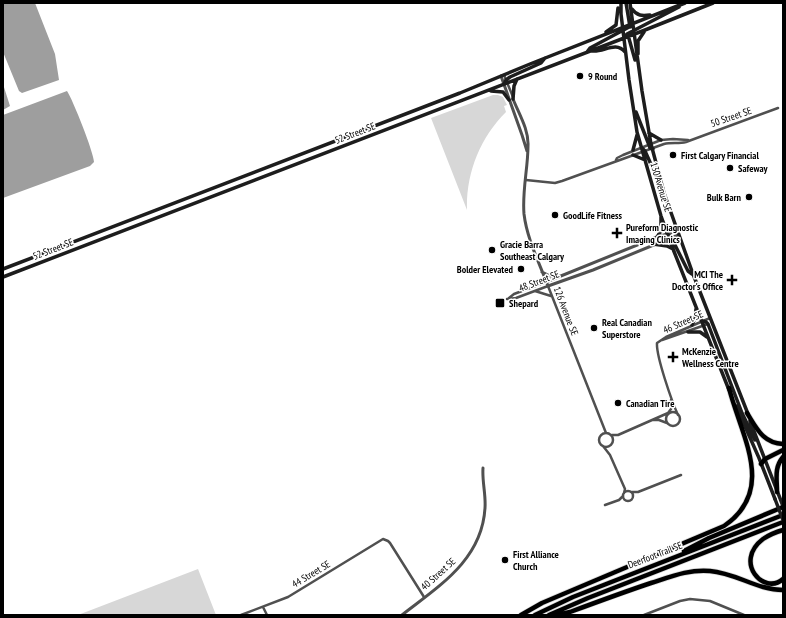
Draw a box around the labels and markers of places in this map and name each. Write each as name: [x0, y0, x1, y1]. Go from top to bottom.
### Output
place label: 9 Round: [588, 70, 618, 83]
marker: 9 Round: [575, 71, 585, 81]
place label: First Calgary Financial: [681, 149, 759, 162]
marker: First Calgary Financial: [668, 150, 678, 160]
place label: Safeway: [738, 162, 769, 175]
marker: Safeway: [725, 163, 735, 173]
place label: Bulk Barn: [707, 191, 741, 204]
marker: Bulk Barn: [744, 192, 754, 202]
place label: GoodLife Fitness: [563, 209, 622, 222]
marker: GoodLife Fitness: [550, 210, 560, 220]
place label: Pureform Diagnostic Imaging Clinics: [626, 221, 699, 246]
marker: Pureform Diagnostic Imaging Clinics: [611, 227, 623, 239]
place label: Gracie Barra Southeast Calgary: [500, 238, 565, 263]
marker: Gracie Barra Southeast Calgary: [487, 245, 497, 255]
place label: Bolder Elevated: [457, 263, 514, 276]
marker: Bolder Elevated: [516, 264, 526, 274]
place label: MCI The Doctor's Office: [672, 268, 723, 293]
marker: MCI The Doctor's Office: [726, 274, 738, 286]
marker: Shepard: [494, 297, 506, 309]
place label: Shepard: [509, 297, 539, 310]
place label: Real Canadian Superstore: [602, 316, 652, 341]
marker: Real Canadian Superstore: [589, 323, 599, 333]
place label: McKenzie Wellness Centre: [681, 345, 739, 370]
marker: McKenzie Wellness Centre: [667, 351, 679, 363]
place label: Canadian Tire: [626, 397, 675, 410]
marker: Canadian Tire: [613, 398, 623, 408]
place label: First Alliance Church: [513, 548, 559, 573]
marker: First Alliance Church: [500, 555, 510, 565]

